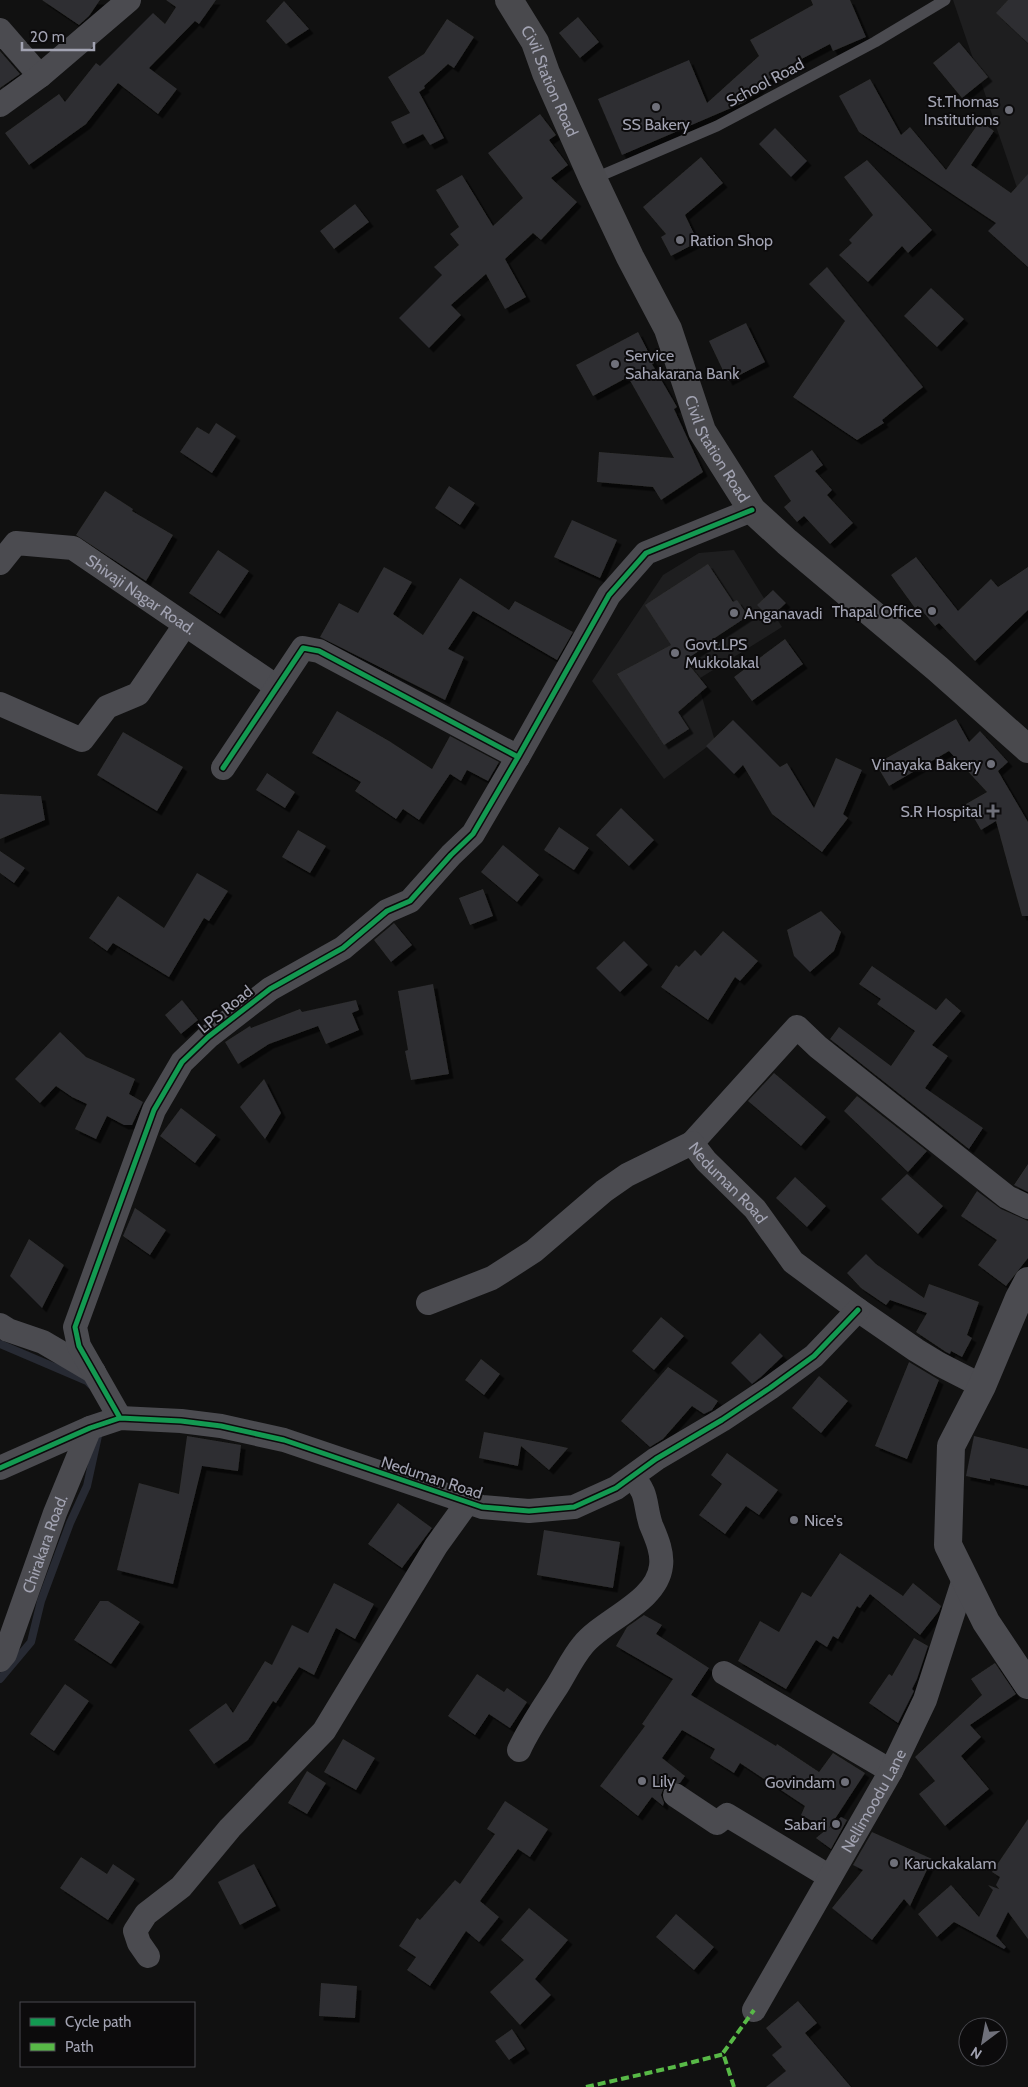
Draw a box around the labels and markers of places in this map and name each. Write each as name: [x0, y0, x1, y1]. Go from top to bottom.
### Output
place label: St.Thomas Institutions: [924, 92, 999, 129]
marker: SS Bakery: [650, 101, 662, 113]
marker: St.Thomas Institutions: [1003, 104, 1015, 116]
place label: SS Bakery: [622, 115, 690, 134]
place label: Ration Shop: [690, 231, 773, 250]
marker: Ration Shop: [674, 234, 686, 246]
place label: Service Sahakarana Bank: [625, 346, 740, 383]
marker: Service Sahakarana Bank: [609, 358, 621, 370]
place label: Thapal Office: [832, 602, 922, 621]
place label: Anganavadi: [744, 604, 823, 623]
marker: Thapal Office: [926, 605, 938, 617]
marker: Anganavadi: [728, 607, 740, 619]
place label: Govt.LPS Mukkolakal: [685, 635, 759, 672]
marker: Govt.LPS Mukkolakal: [669, 647, 681, 659]
place label: Vinayaka Bakery: [871, 755, 981, 774]
marker: Vinayaka Bakery: [985, 758, 997, 770]
place label: S.R Hospital: [900, 802, 982, 821]
marker: S.R Hospital: [986, 804, 1000, 818]
place label: Nice's: [804, 1511, 843, 1530]
marker: Nice's: [788, 1514, 800, 1526]
place label: Lily: [652, 1772, 675, 1791]
place label: Govindam: [765, 1773, 835, 1792]
marker: Lily: [636, 1775, 648, 1787]
marker: Govindam: [839, 1776, 851, 1788]
place label: Sabari: [784, 1815, 826, 1834]
marker: Sabari: [830, 1818, 842, 1830]
place label: Karuckakalam: [904, 1854, 996, 1873]
marker: Karuckakalam: [888, 1857, 900, 1869]

